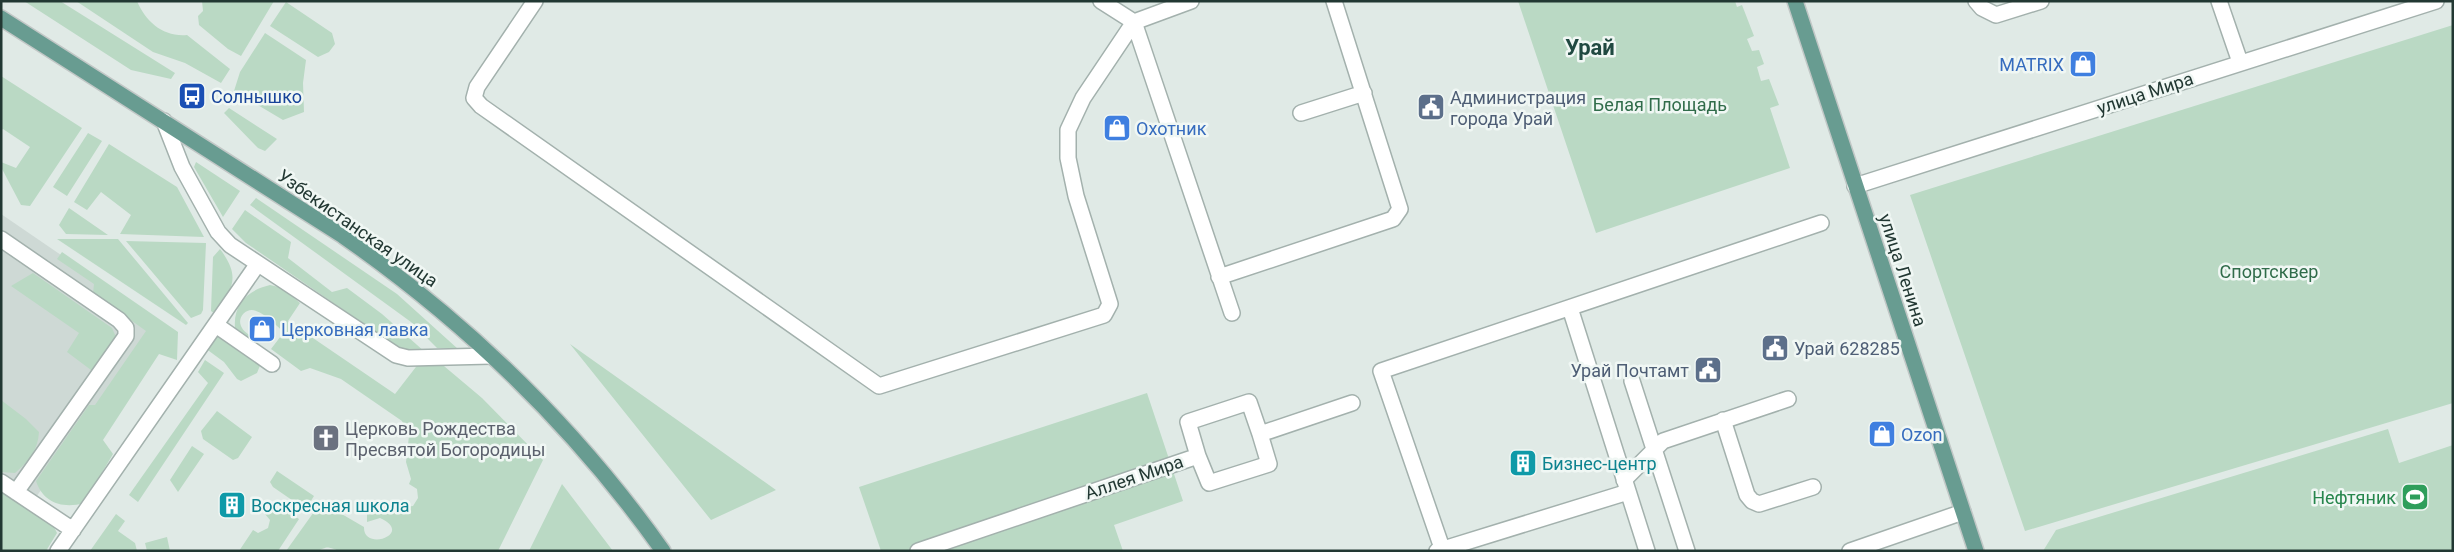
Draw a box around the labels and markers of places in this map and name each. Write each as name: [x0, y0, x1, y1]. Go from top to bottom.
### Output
shop icon: MATRIX: [2068, 49, 2098, 79]
place label: MATRIX: [1999, 54, 2064, 75]
bus stop icon: Солнышко: [177, 81, 207, 111]
place label: Солнышко: [211, 86, 302, 107]
place label: Администрация города Урай: [1450, 87, 1586, 129]
public building icon: Администрация города Урай: [1416, 92, 1446, 122]
shop icon: Охотник: [1102, 113, 1132, 143]
place label: Охотник: [1136, 118, 1207, 139]
shop icon: Церковная лавка: [247, 314, 277, 344]
place label: Церковная лавка: [281, 319, 428, 340]
public building icon: Урай 628285: [1760, 333, 1790, 363]
place label: Урай 628285: [1794, 338, 1900, 359]
public building icon: Урай Почтамт: [1693, 355, 1723, 385]
place label: Урай Почтамт: [1571, 360, 1689, 381]
place label: Церковь Рождества Пресвятой Богородицы: [345, 418, 545, 460]
shop icon: Ozon: [1867, 419, 1897, 449]
church icon: Церковь Рождества Пресвятой Богородицы: [311, 423, 341, 453]
place label: Ozon: [1901, 424, 1942, 445]
building icon: Бизнес-центр: [1508, 448, 1538, 478]
place label: Бизнес-центр: [1542, 453, 1657, 474]
sports icon: Нефтяник: [2400, 482, 2430, 512]
place label: Нефтяник: [2312, 487, 2396, 508]
building icon: Воскресная школа: [217, 490, 247, 520]
place label: Воскресная школа: [251, 495, 410, 516]

